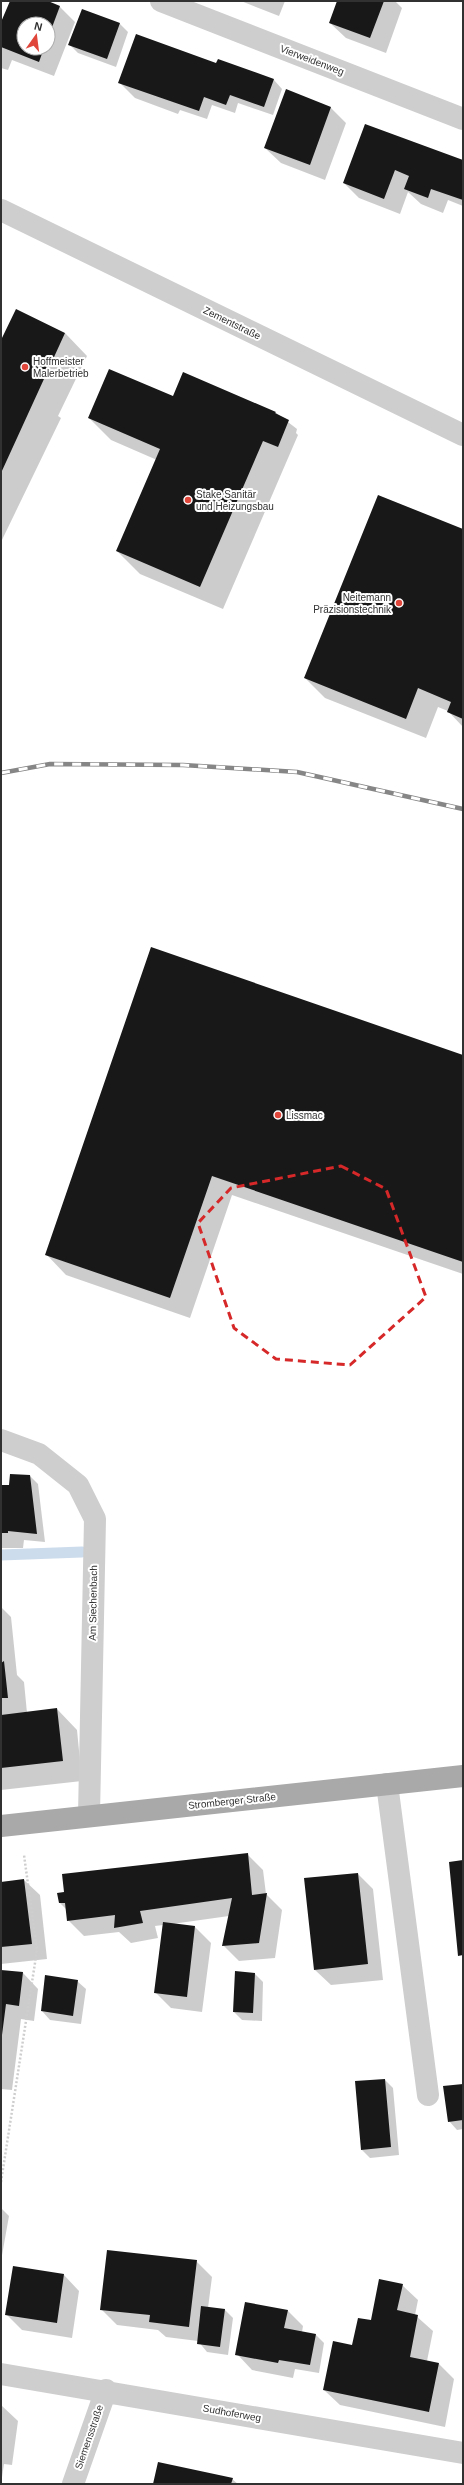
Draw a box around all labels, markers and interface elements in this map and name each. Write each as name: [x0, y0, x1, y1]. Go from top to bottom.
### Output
north arrow: [16, 16, 56, 56]
text: N: [33, 20, 44, 33]
street label: Vierweidenweg: [278, 43, 346, 77]
street label: Zementstraße: [202, 304, 263, 342]
place label: Hoffmeister Malerbetrieb: [33, 356, 89, 379]
marker: Hoffmeister Malerbetrieb: [20, 362, 30, 372]
place label: Stake Sanitär und Heizungsbau: [196, 489, 274, 512]
marker: Stake Sanitär und Heizungsbau: [183, 495, 193, 505]
place label: Neitemann Präzisionstechnik: [313, 592, 392, 615]
marker: Neitemann Präzisionstechnik: [394, 598, 404, 608]
marker: Lissmac: [273, 1110, 283, 1120]
place label: Lissmac: [286, 1110, 323, 1121]
street label: Am Siechenbach: [87, 1565, 99, 1641]
street label: Stromberger Straße: [187, 1791, 277, 1811]
street label: Sudhoferweg: [202, 2402, 262, 2424]
street label: Siemensstraße: [73, 2403, 105, 2471]

